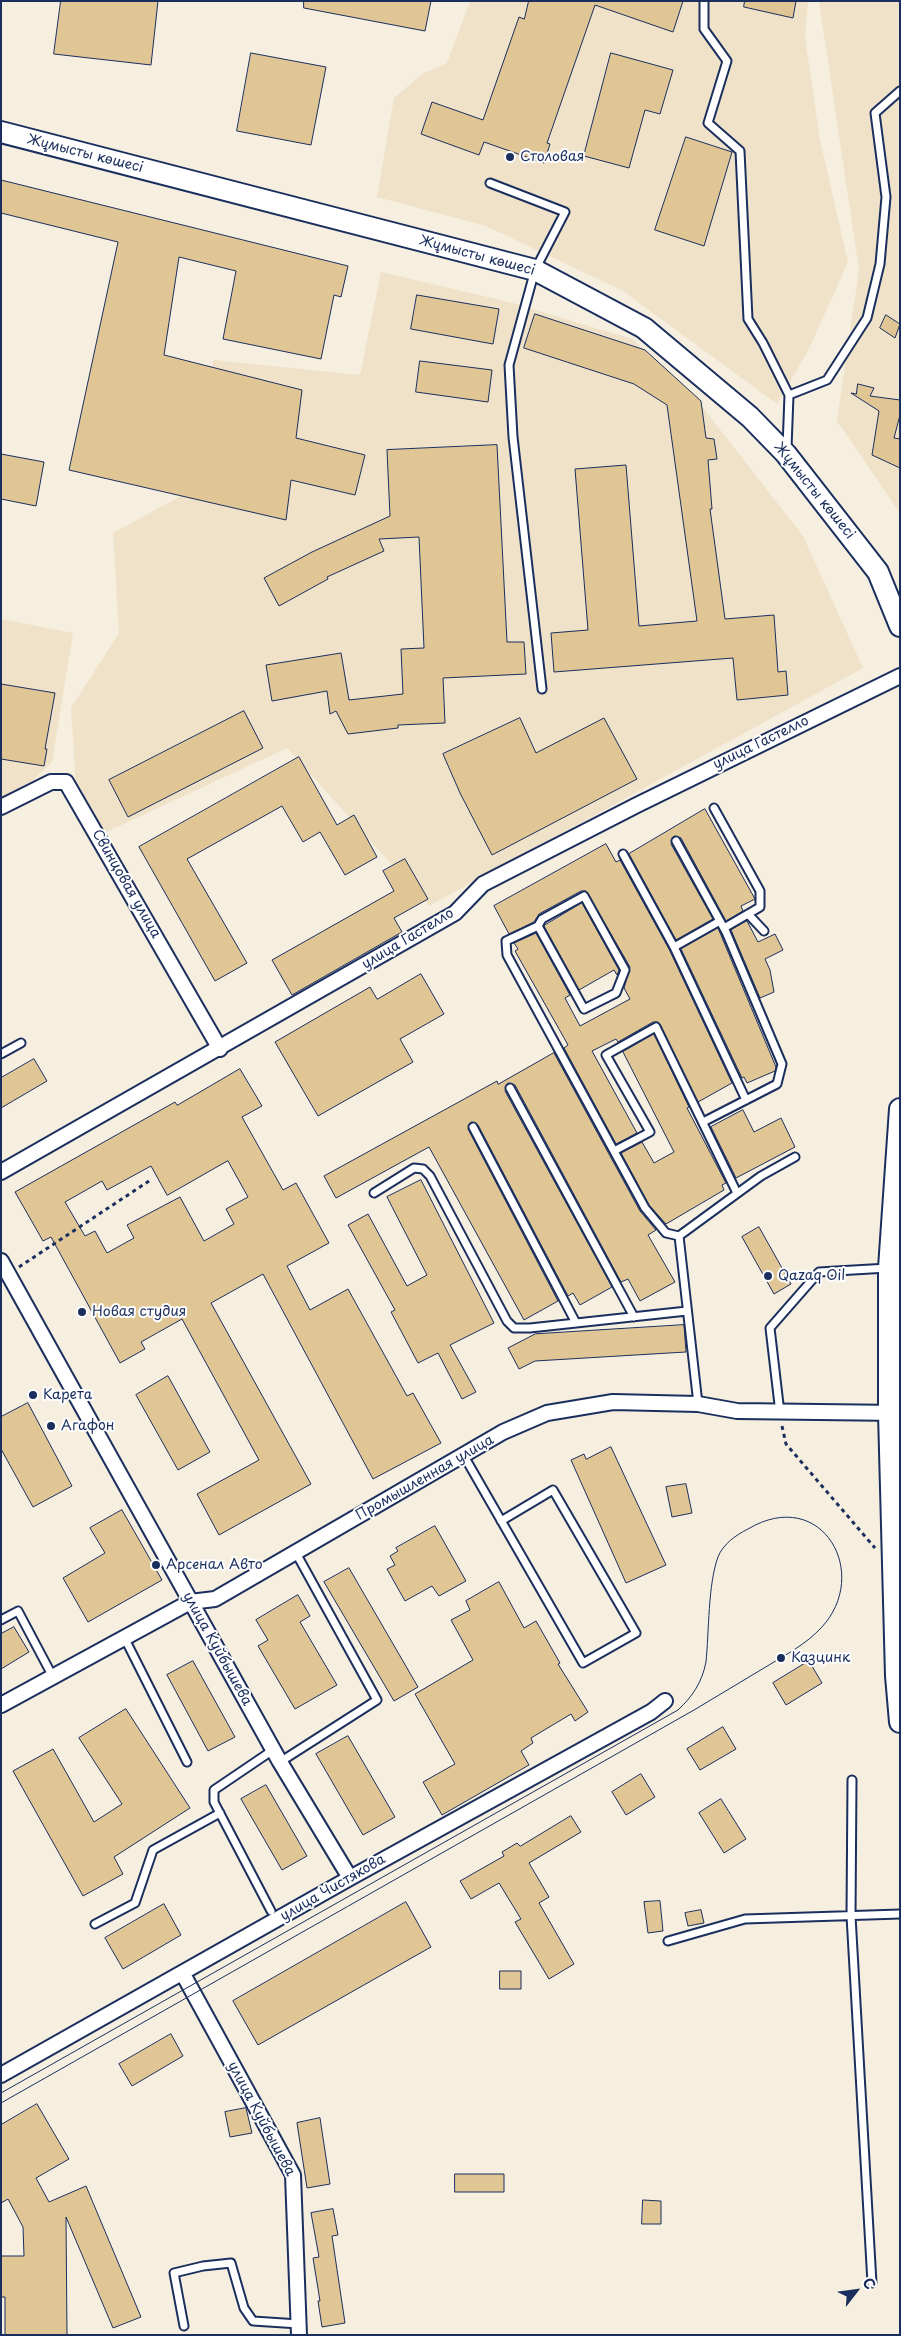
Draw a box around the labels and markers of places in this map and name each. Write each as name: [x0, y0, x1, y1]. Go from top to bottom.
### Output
place label: Столовая: [520, 149, 584, 165]
marker: Столовая: [504, 151, 516, 163]
place label: Qazaq Oil: [778, 1268, 845, 1284]
marker: Qazaq Oil: [762, 1270, 774, 1282]
place label: Новая студия: [92, 1304, 186, 1320]
marker: Новая студия: [76, 1306, 88, 1318]
place label: Карета: [43, 1387, 92, 1403]
marker: Карета: [27, 1389, 39, 1401]
place label: Агафон: [61, 1418, 115, 1434]
marker: Агафон: [45, 1420, 57, 1432]
place label: Арсенал Авто: [166, 1557, 263, 1573]
marker: Арсенал Авто: [150, 1559, 162, 1571]
place label: Казцинк: [791, 1650, 850, 1666]
marker: Казцинк: [775, 1652, 787, 1664]

